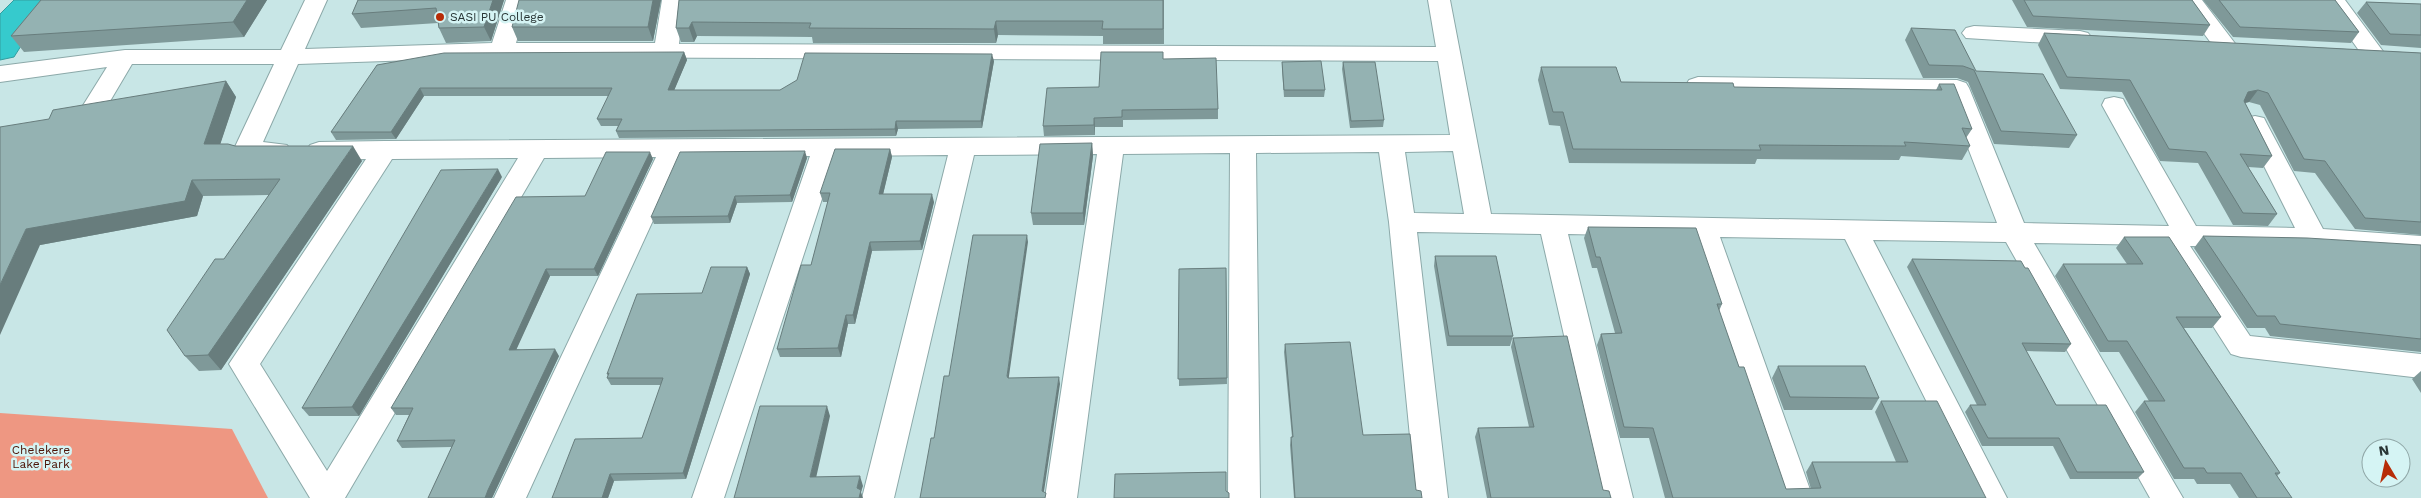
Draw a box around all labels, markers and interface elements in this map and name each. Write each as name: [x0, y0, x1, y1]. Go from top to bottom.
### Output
place label: SASI PU College: [450, 10, 544, 24]
marker: SASI PU College: [434, 11, 446, 23]
north arrow: [2361, 438, 2411, 488]
text: N: [2378, 441, 2390, 459]
park label: Chelekere Lake Park: [12, 443, 70, 471]

